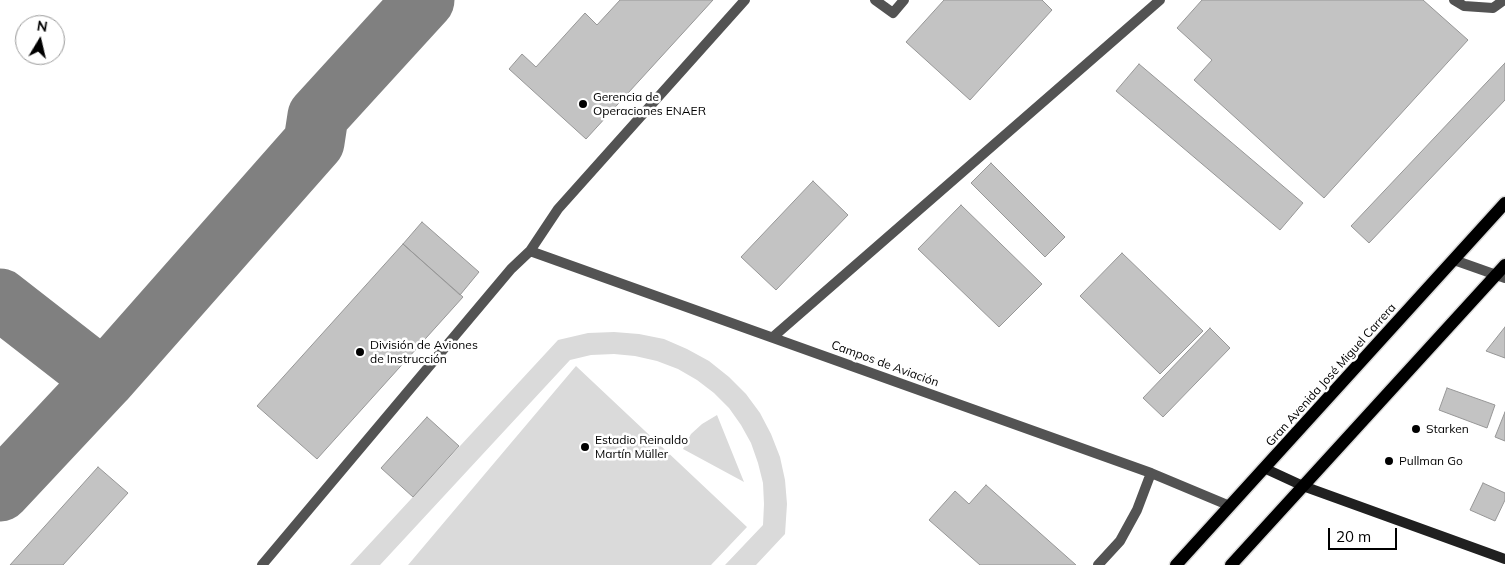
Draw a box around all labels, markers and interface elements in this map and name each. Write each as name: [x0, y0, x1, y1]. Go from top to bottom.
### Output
north arrow: [15, 15, 65, 65]
text: N: [36, 16, 49, 36]
place label: Gerencia de Operaciones ENAER: [593, 90, 706, 118]
marker: Gerencia de Operaciones ENAER: [577, 98, 589, 110]
street label: Gran Avenida José Miguel Carrera: [1263, 301, 1399, 449]
place label: División de Aviones de Instrucción: [370, 338, 478, 366]
street label: Campos de Aviación: [829, 338, 941, 390]
marker: División de Aviones de Instrucción: [354, 346, 366, 358]
place label: Starken: [1426, 422, 1469, 436]
marker: Starken: [1410, 423, 1422, 435]
place label: Estadio Reinaldo Martín Müller: [595, 433, 688, 461]
marker: Estadio Reinaldo Martín Müller: [579, 441, 591, 453]
place label: Pullman Go: [1399, 454, 1463, 468]
marker: Pullman Go: [1383, 455, 1395, 467]
scale bar: [1330, 518, 1399, 550]
text: 20 m: [1336, 527, 1371, 546]

